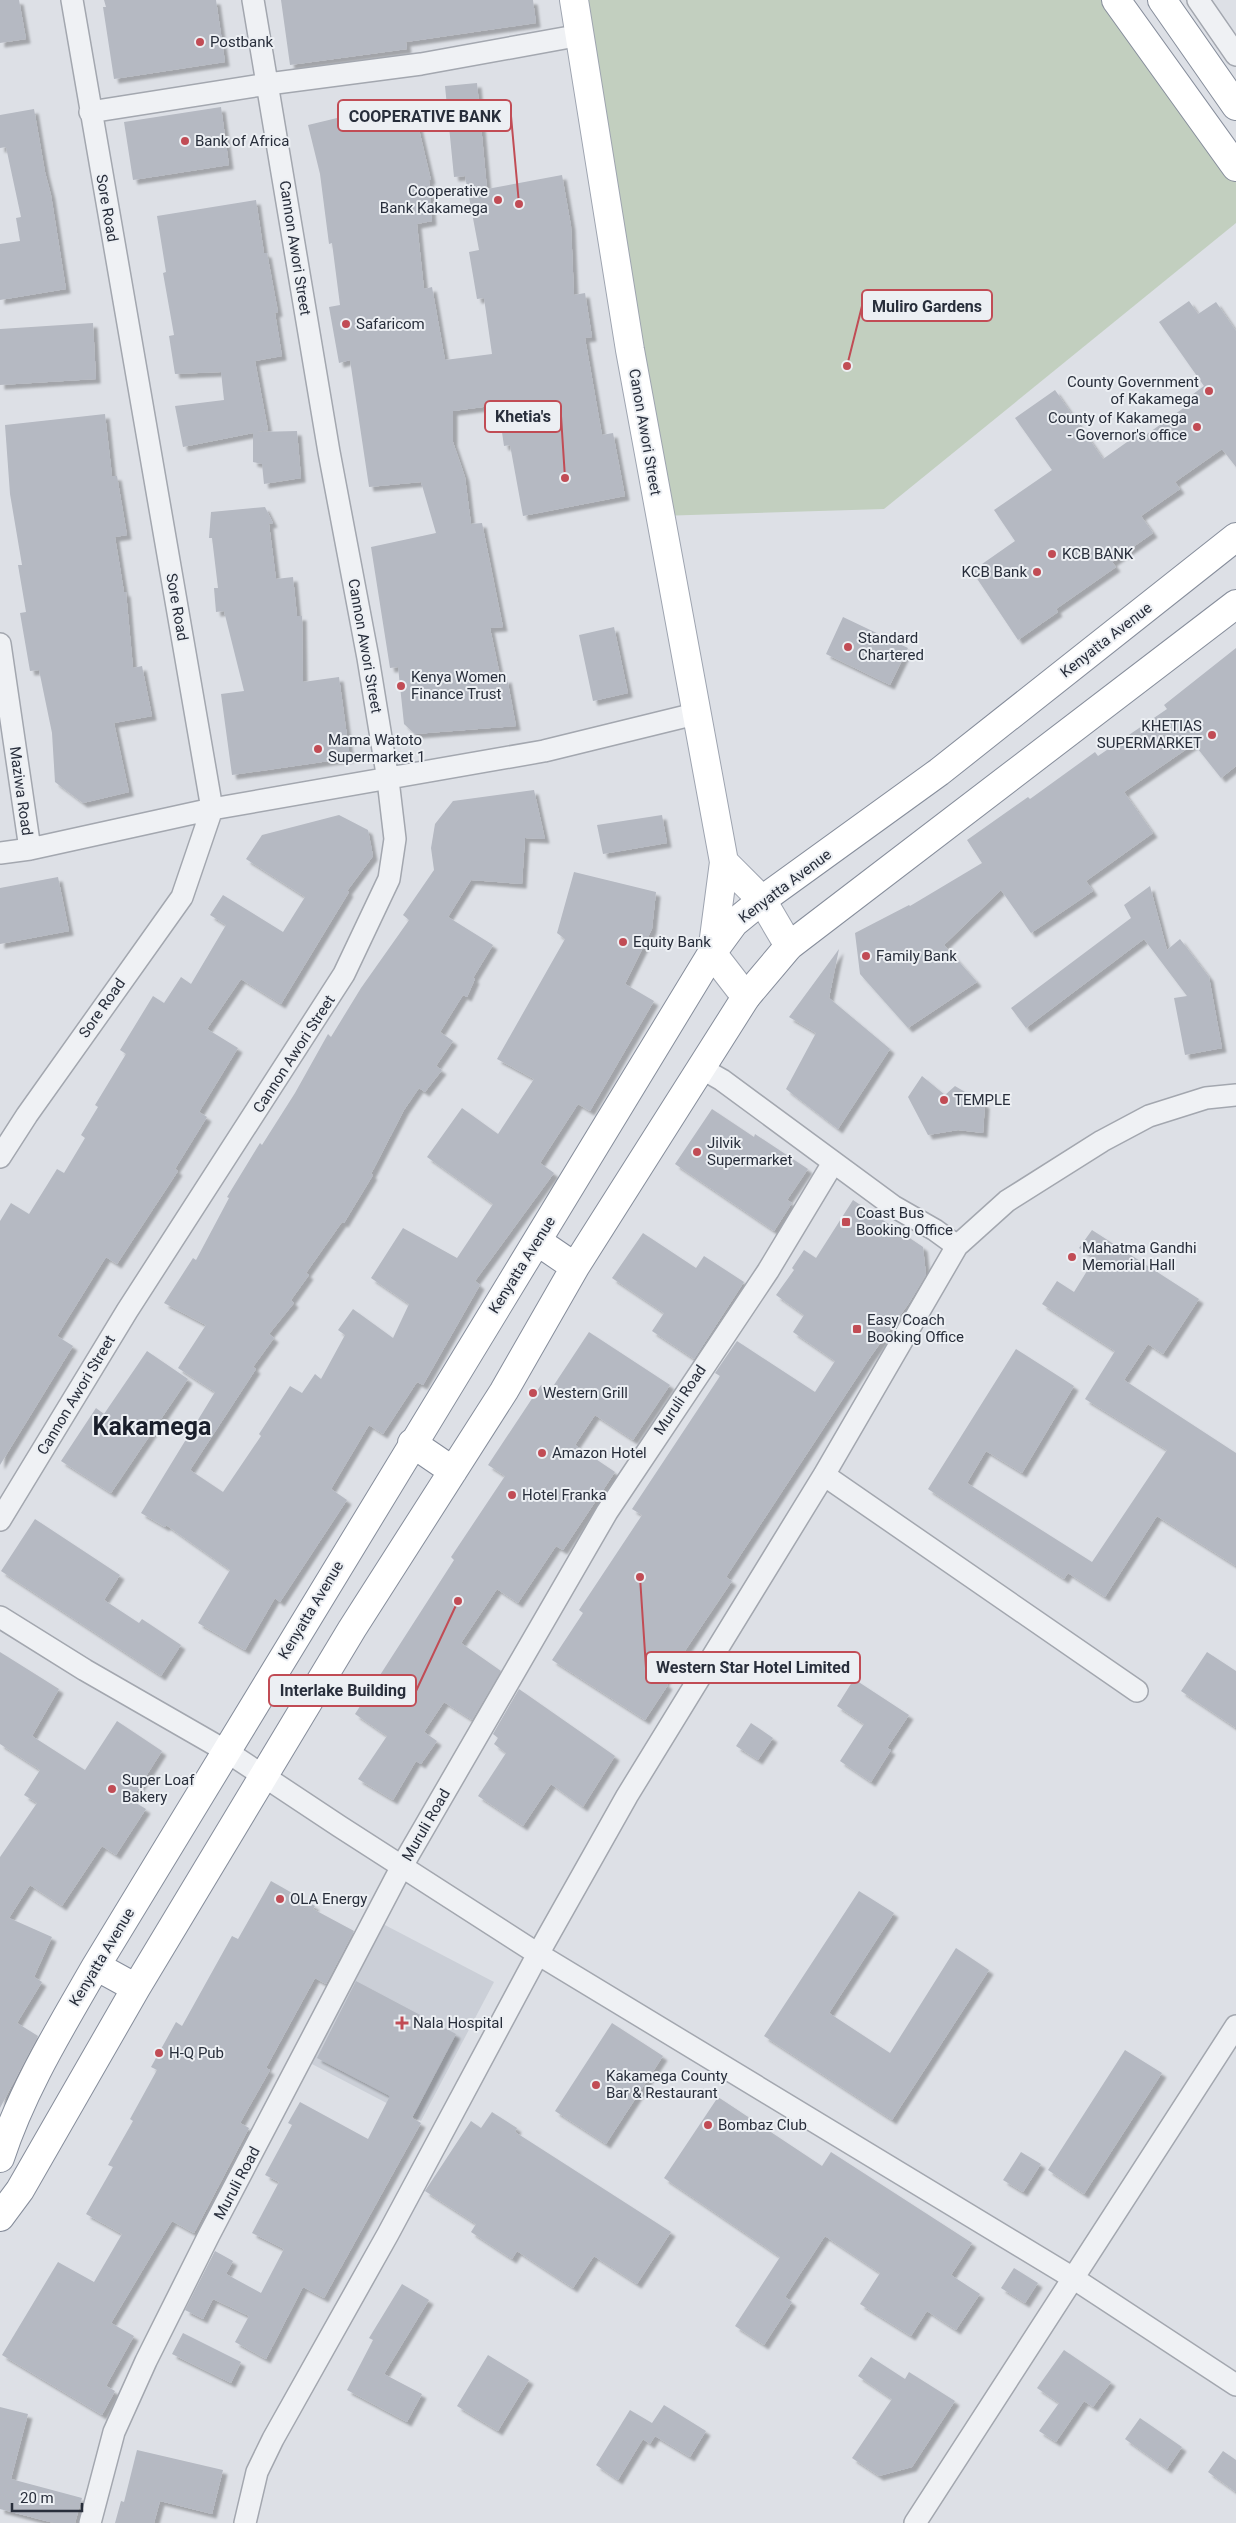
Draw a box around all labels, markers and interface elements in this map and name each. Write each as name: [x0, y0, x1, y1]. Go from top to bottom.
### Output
place label: Postbank: [210, 33, 273, 51]
marker: Postbank: [194, 36, 206, 48]
callout: COOPERATIVE BANK: [338, 100, 511, 131]
text: COOPERATIVE BANK: [349, 107, 502, 126]
place label: Bank of Africa: [195, 132, 289, 150]
marker: Bank of Africa: [179, 135, 191, 147]
street label: Sore Road: [92, 173, 122, 243]
street label: Cannon Awori Street: [275, 179, 315, 317]
place label: Cooperative Bank Kakamega: [380, 182, 488, 217]
marker: Cooperative Bank Kakamega: [492, 194, 504, 206]
callout: Muliro Gardens: [862, 290, 992, 321]
text: Muliro Gardens: [872, 297, 982, 316]
place label: Safaricom: [356, 315, 425, 333]
marker: Safaricom: [340, 318, 352, 330]
street label: Canon Awori Street: [625, 367, 665, 497]
place label: County Government of Kakamega: [1067, 373, 1199, 408]
marker: County Government of Kakamega: [1203, 385, 1215, 397]
callout: Khetia's: [485, 401, 561, 432]
text: Khetia's: [495, 407, 551, 426]
place label: County of Kakamega - Governor's office: [1048, 409, 1187, 444]
marker: County of Kakamega - Governor's office: [1191, 421, 1203, 433]
place label: KCB BANK: [1062, 545, 1134, 563]
marker: KCB BANK: [1046, 548, 1058, 560]
place label: KCB Bank: [962, 563, 1027, 581]
marker: KCB Bank: [1031, 566, 1043, 578]
street label: Sore Road: [162, 572, 192, 642]
street label: Cannon Awori Street: [344, 577, 386, 715]
street label: Kenyatta Avenue: [1057, 599, 1155, 681]
place label: Standard Chartered: [858, 629, 924, 664]
marker: Standard Chartered: [842, 641, 854, 653]
place label: Kenya Women Finance Trust: [411, 668, 506, 703]
marker: Kenya Women Finance Trust: [395, 680, 407, 692]
place label: KHETIAS SUPERMARKET: [1097, 717, 1202, 752]
marker: KHETIAS SUPERMARKET: [1206, 729, 1218, 741]
place label: Mama Watoto Supermarket 1: [328, 731, 426, 766]
marker: Mama Watoto Supermarket 1: [312, 743, 324, 755]
street label: Maziwa Road: [6, 745, 36, 837]
street label: Kenyatta Avenue: [735, 845, 835, 927]
place label: Equity Bank: [633, 933, 711, 951]
marker: Equity Bank: [617, 936, 629, 948]
place label: Family Bank: [876, 947, 957, 965]
marker: Family Bank: [860, 950, 872, 962]
street label: Sore Road: [75, 975, 129, 1041]
street label: Cannon Awori Street: [249, 992, 339, 1116]
place label: TEMPLE: [954, 1091, 1011, 1109]
marker: TEMPLE: [938, 1094, 950, 1106]
place label: Jilvik Supermarket: [707, 1134, 792, 1169]
marker: Jilvik Supermarket: [691, 1146, 703, 1158]
place label: Coast Bus Booking Office: [856, 1204, 953, 1239]
street label: Kenyatta Avenue: [485, 1213, 559, 1317]
marker: Coast Bus Booking Office: [840, 1216, 852, 1228]
place label: Mahatma Gandhi Memorial Hall: [1082, 1239, 1197, 1274]
marker: Mahatma Gandhi Memorial Hall: [1066, 1251, 1078, 1263]
place label: Easy Coach Booking Office: [867, 1311, 964, 1346]
marker: Easy Coach Booking Office: [851, 1323, 863, 1335]
street label: Cannon Awori Street: [33, 1332, 119, 1458]
street label: Muruli Road: [650, 1362, 710, 1438]
place label: Western Grill: [543, 1384, 628, 1402]
marker: Western Grill: [527, 1387, 539, 1399]
district label: Kakamega: [93, 1412, 211, 1441]
place label: Amazon Hotel: [552, 1444, 647, 1462]
marker: Amazon Hotel: [536, 1447, 548, 1459]
place label: Hotel Franka: [522, 1486, 607, 1504]
marker: Hotel Franka: [506, 1489, 518, 1501]
street label: Kenyatta Avenue: [275, 1558, 347, 1662]
callout: Western Star Hotel Limited: [646, 1652, 860, 1683]
text: Western Star Hotel Limited: [656, 1658, 850, 1677]
callout: Interlake Building: [269, 1675, 416, 1706]
text: Interlake Building: [280, 1681, 406, 1700]
place label: Super Loaf Bakery: [122, 1771, 195, 1806]
marker: Super Loaf Bakery: [106, 1783, 118, 1795]
street label: Muruli Road: [398, 1786, 454, 1864]
place label: OLA Energy: [290, 1890, 367, 1908]
marker: OLA Energy: [274, 1893, 286, 1905]
street label: Kenyatta Avenue: [66, 1905, 138, 2009]
place label: Nala Hospital: [413, 2014, 503, 2032]
marker: Nala Hospital: [395, 2016, 409, 2030]
place label: H-Q Pub: [169, 2044, 224, 2062]
marker: H-Q Pub: [153, 2047, 165, 2059]
place label: Kakamega County Bar & Restaurant: [606, 2067, 728, 2102]
marker: Kakamega County Bar & Restaurant: [590, 2079, 602, 2091]
place label: Bombaz Club: [718, 2116, 807, 2134]
marker: Bombaz Club: [702, 2119, 714, 2131]
street label: Muruli Road: [210, 2143, 264, 2223]
scale bar: [12, 2480, 82, 2512]
text: 20 m: [20, 2489, 54, 2507]

